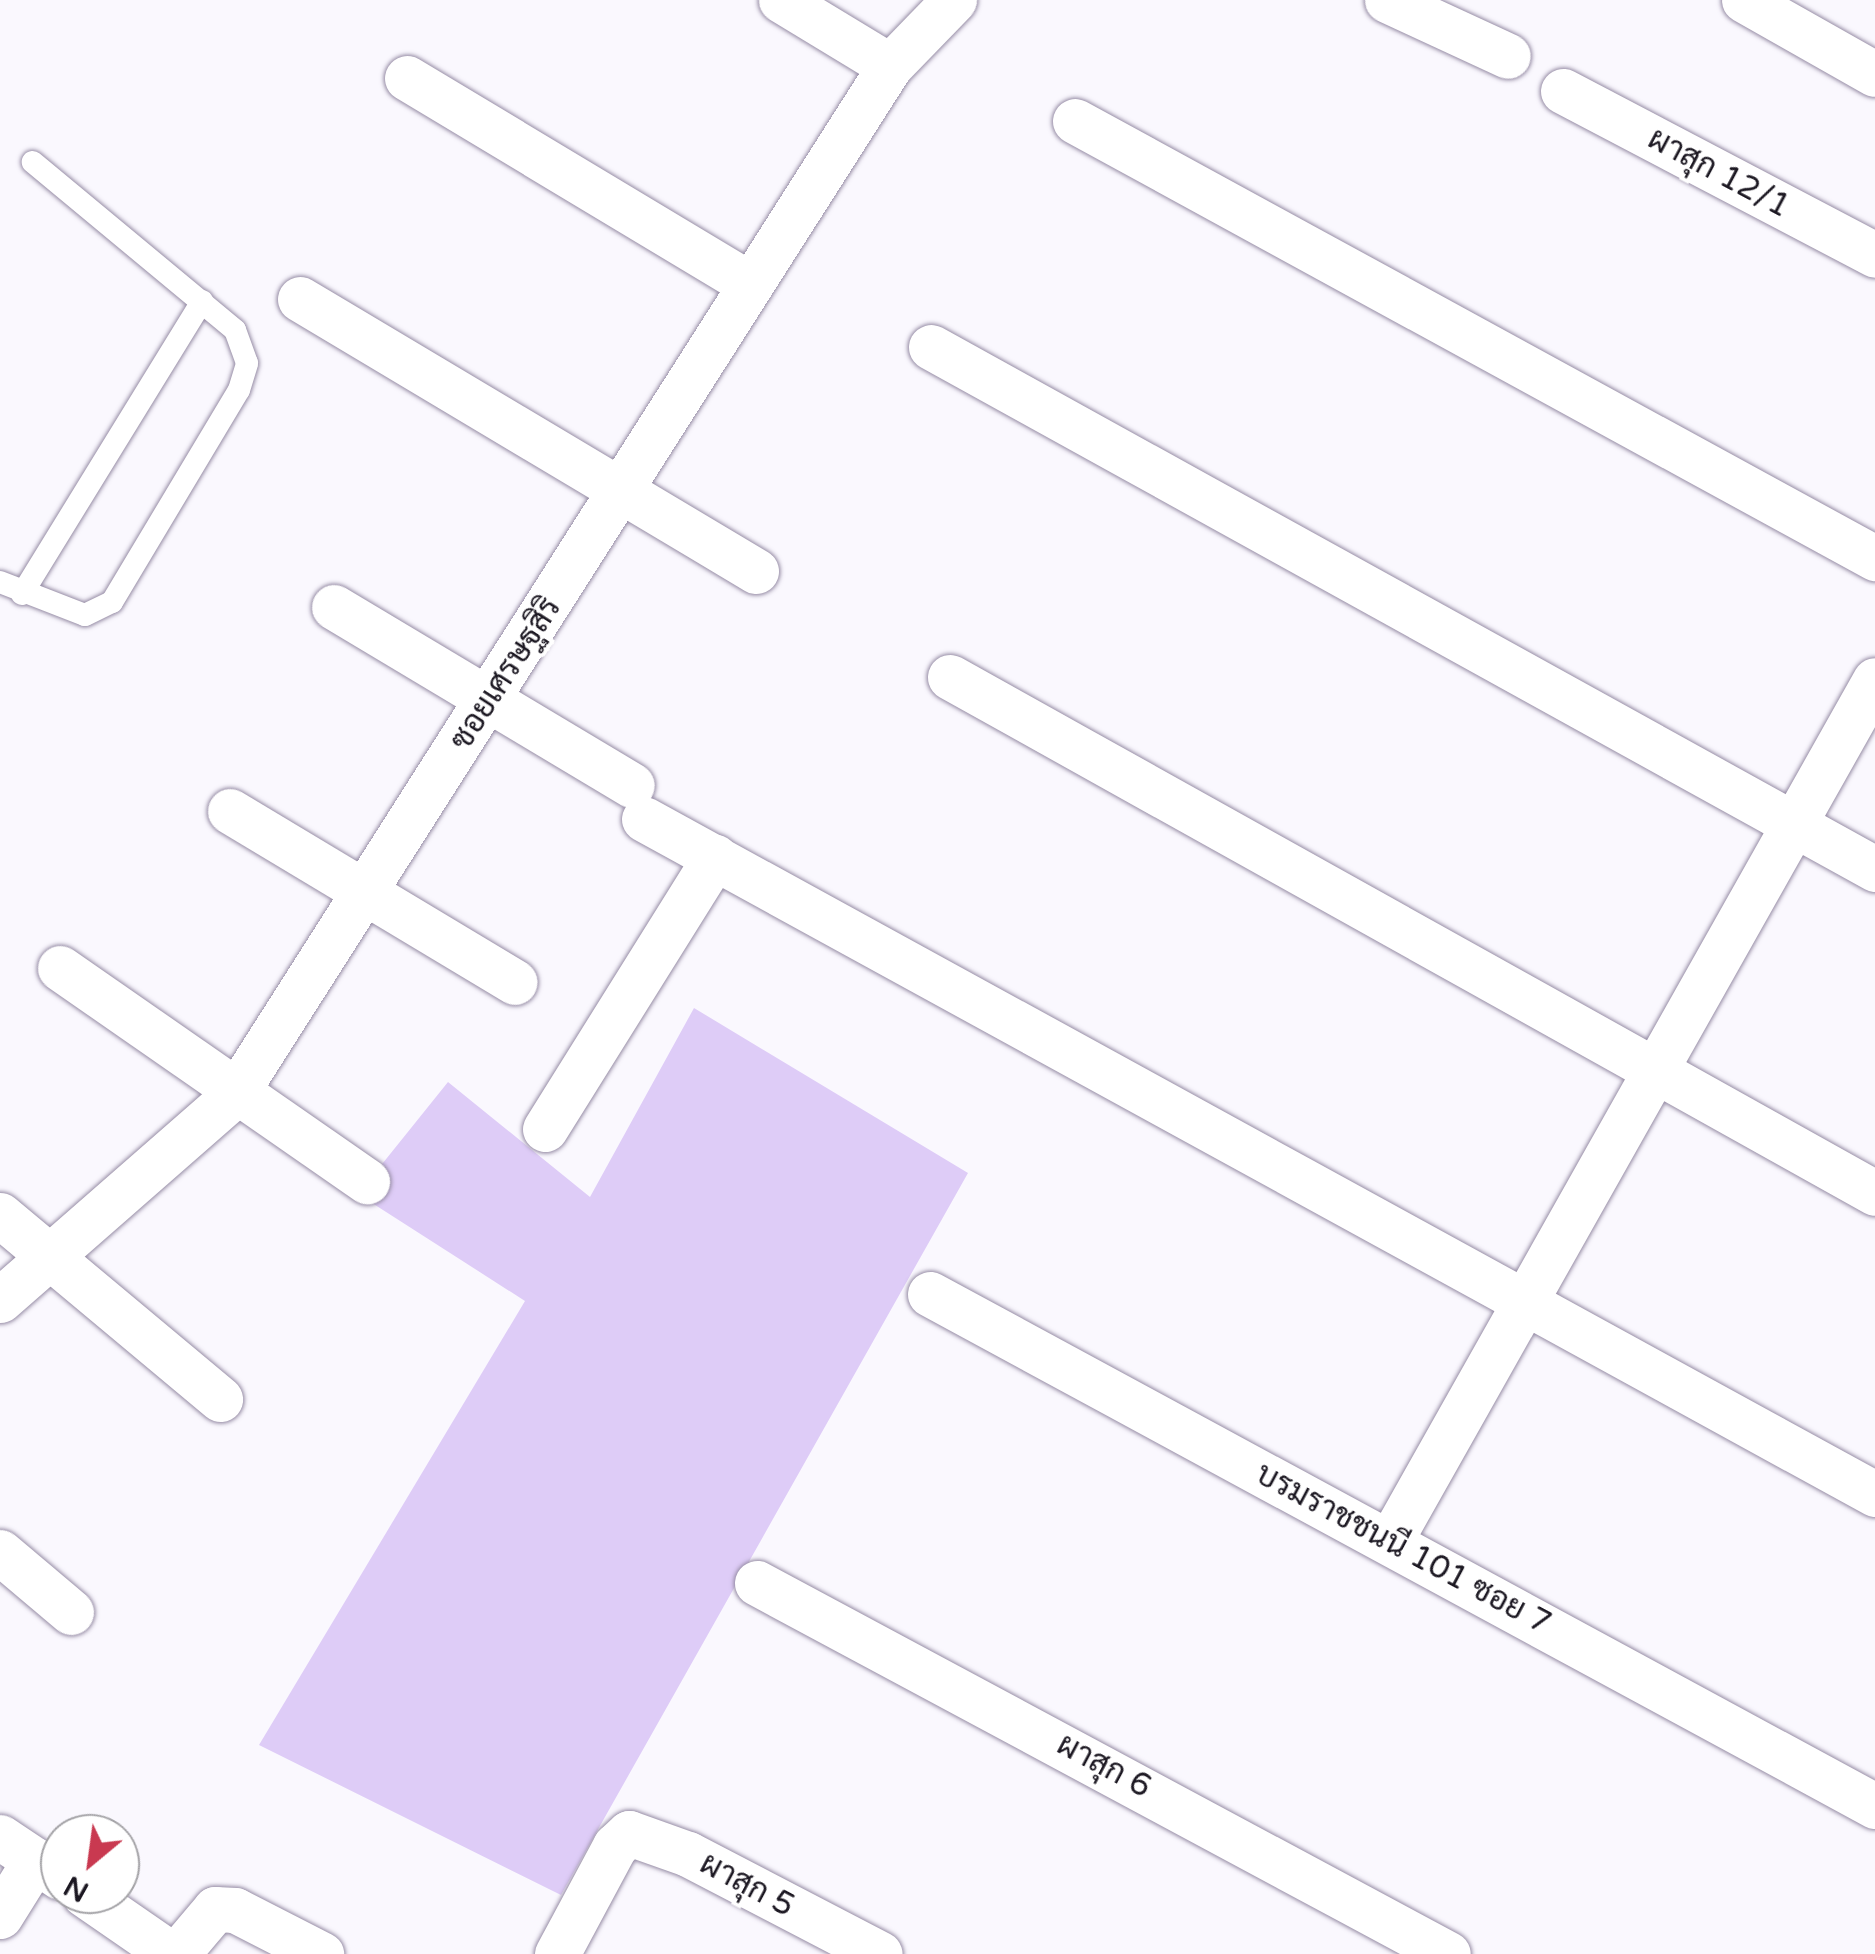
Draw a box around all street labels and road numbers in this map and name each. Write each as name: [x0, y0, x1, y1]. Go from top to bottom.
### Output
street label: ผาสุก 12/1: [1641, 120, 1797, 226]
street label: ซอยเศรษฐสิริ: [442, 590, 570, 758]
street label: บรมราชชนนี 101 ซอย 7: [1249, 1455, 1557, 1643]
street label: ผาสุก 6: [1050, 1725, 1158, 1807]
street label: ผาสุก 5: [693, 1844, 801, 1926]

